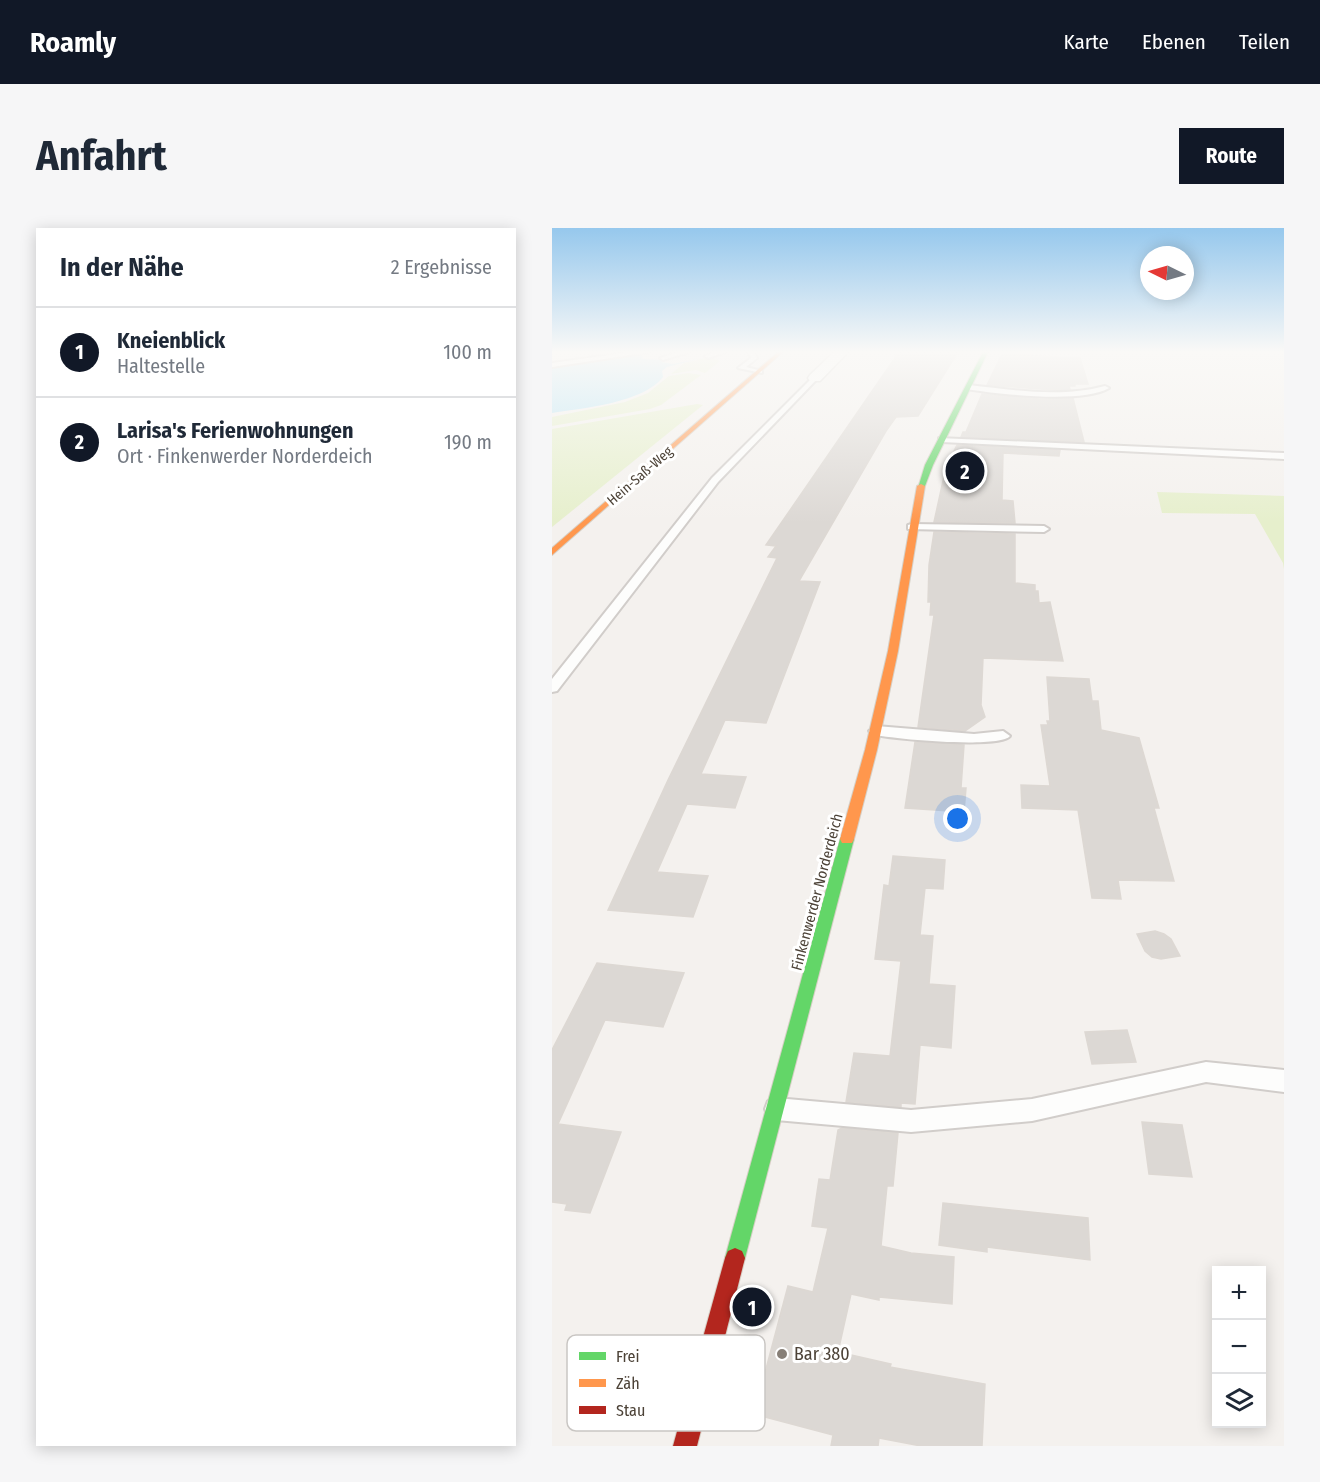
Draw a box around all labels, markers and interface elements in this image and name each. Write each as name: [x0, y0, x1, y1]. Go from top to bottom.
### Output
text: Roamly: [30, 26, 116, 59]
text: Karte: [1063, 29, 1109, 55]
text: Ebenen: [1142, 29, 1206, 55]
text: Teilen: [1239, 29, 1290, 55]
button: Route: [1179, 128, 1284, 184]
text: Anfahrt: [36, 131, 167, 181]
north arrow: [1140, 246, 1194, 300]
text: In der Nähe: [60, 252, 184, 283]
text: 2 Ergebnisse: [391, 255, 492, 279]
text: Kneienblick: [117, 327, 225, 354]
text: 1: [75, 340, 84, 364]
text: 100 m: [443, 340, 492, 364]
text: Haltestelle: [117, 354, 205, 378]
text: Larisa's Ferienwohnungen: [117, 417, 353, 444]
text: 2: [75, 430, 84, 454]
text: 190 m: [444, 430, 492, 454]
street label: Hein-Saß-Weg: [604, 443, 676, 509]
text: Ort · Finkenwerder Norderdeich: [117, 444, 373, 468]
pin: 2: [946, 448, 984, 494]
your location: [943, 804, 972, 833]
street label: Finkenwerder Norderdeich: [787, 812, 847, 972]
map controls: [1212, 1266, 1266, 1428]
button: +: [1212, 1266, 1266, 1320]
pin: 1: [732, 1284, 772, 1330]
button: −: [1212, 1320, 1266, 1374]
legend: [567, 1335, 765, 1431]
place label: Bar 380: [794, 1343, 850, 1365]
text: Frei: [616, 1347, 640, 1366]
marker: Bar 380: [775, 1347, 789, 1361]
text: Zäh: [616, 1374, 640, 1393]
button: layers: [1212, 1374, 1266, 1428]
text: Stau: [616, 1401, 645, 1420]

